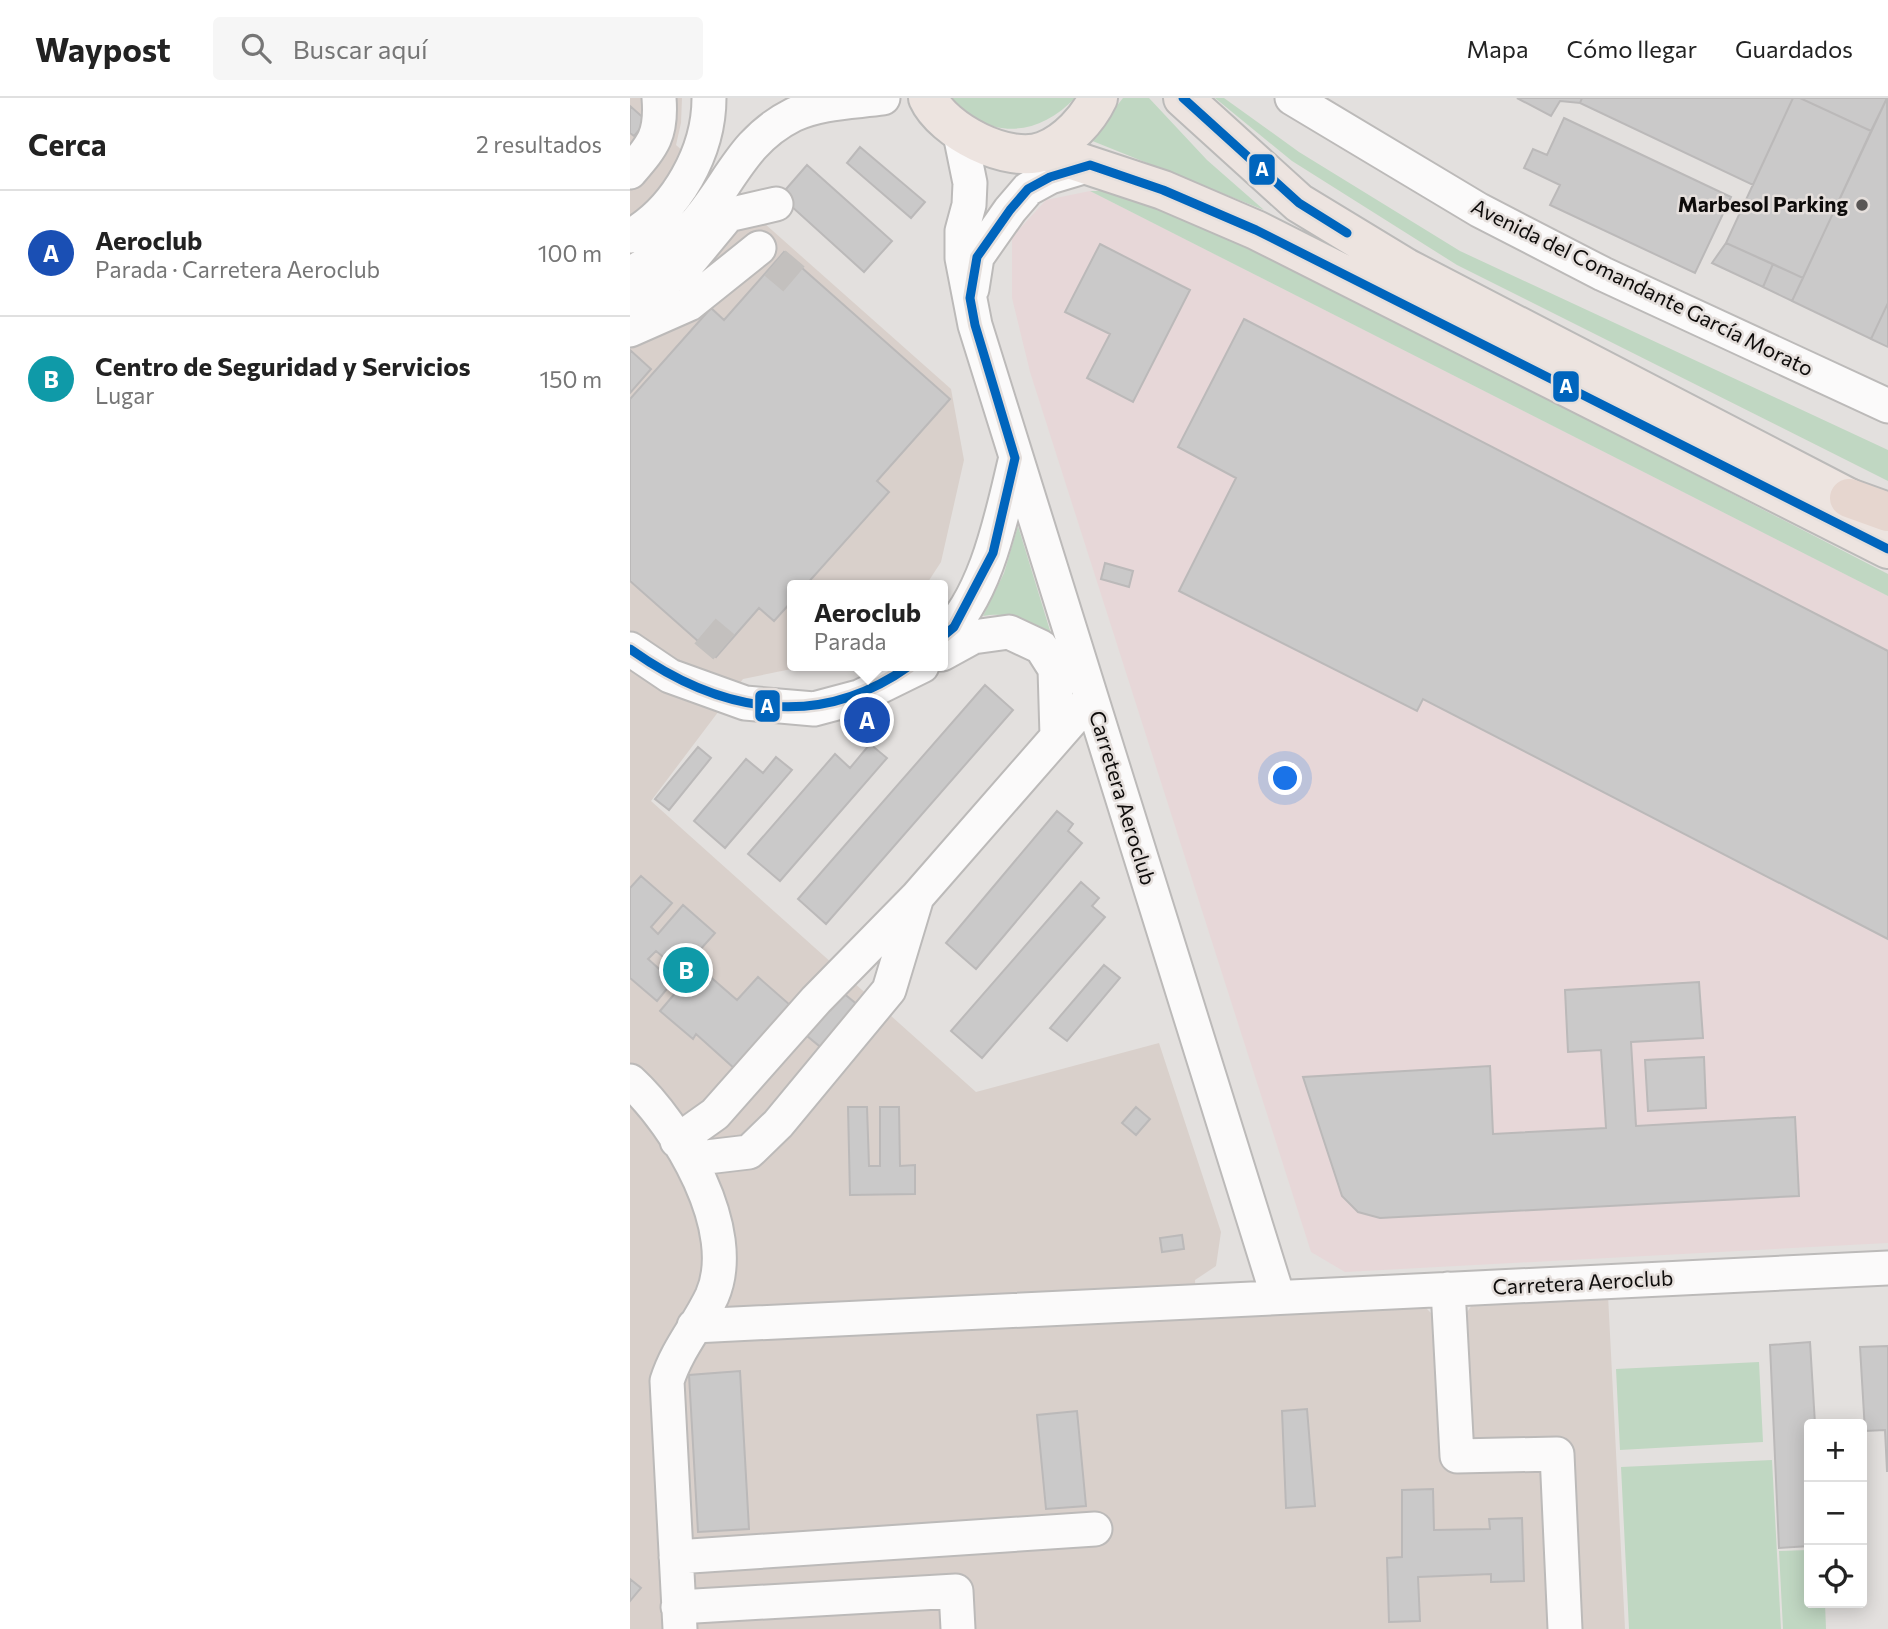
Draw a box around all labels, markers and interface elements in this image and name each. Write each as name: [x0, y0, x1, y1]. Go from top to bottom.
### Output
search box: [213, 17, 703, 80]
text: Waypost: [35, 28, 171, 69]
icon: search: [237, 29, 275, 67]
text: Buscar aquí: [293, 33, 428, 64]
text: Mapa: [1466, 34, 1529, 63]
text: Cómo llegar: [1567, 34, 1697, 63]
text: Guardados: [1735, 34, 1853, 63]
text: Cerca: [28, 125, 107, 162]
text: 2 resultados: [476, 130, 602, 158]
line badge: A: [1248, 153, 1276, 186]
text: A: [1255, 157, 1269, 180]
place label: Marbesol Parking: [1678, 191, 1848, 216]
street label: Avenida del Comandante García Morato: [1468, 193, 1818, 381]
marker: Marbesol Parking: [1854, 197, 1870, 213]
text: Aeroclub: [95, 224, 203, 255]
text: A: [43, 239, 59, 267]
text: 100 m: [538, 239, 602, 267]
text: Parada · Carretera Aeroclub: [95, 255, 380, 283]
text: Centro de Seguridad y Servicios: [95, 350, 471, 381]
text: B: [43, 365, 59, 393]
text: 150 m: [539, 365, 602, 393]
line badge: A: [1552, 370, 1580, 403]
text: A: [1559, 374, 1573, 397]
text: Lugar: [95, 381, 155, 409]
popup: [787, 580, 948, 671]
text: Aeroclub: [814, 596, 921, 627]
text: Parada: [814, 627, 887, 655]
line badge: A: [754, 689, 781, 723]
text: A: [760, 694, 774, 717]
pin: A: [844, 694, 890, 746]
street label: Carretera Aeroclub: [1085, 707, 1162, 888]
your location: [1268, 761, 1302, 795]
pin: B: [663, 944, 709, 996]
street label: Carretera Aeroclub: [1492, 1264, 1674, 1299]
map controls: [1804, 1419, 1867, 1608]
button: +: [1804, 1419, 1867, 1482]
button: −: [1804, 1482, 1867, 1545]
button: locate: [1804, 1545, 1867, 1608]

